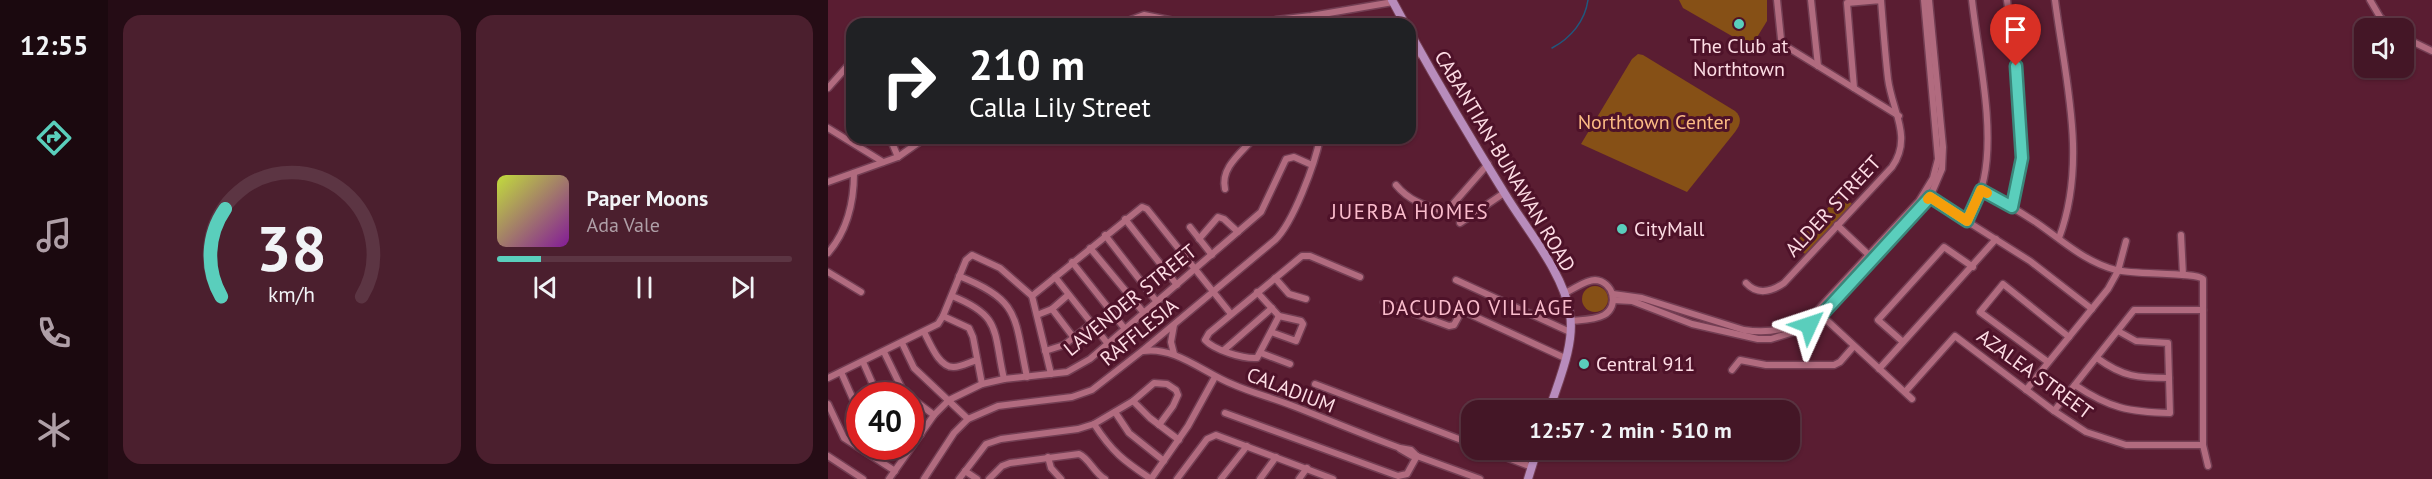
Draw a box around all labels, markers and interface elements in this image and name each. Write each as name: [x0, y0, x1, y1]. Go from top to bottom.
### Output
pin: [1990, 4, 2041, 66]
icon: arrive: [1999, 13, 2032, 46]
marker: The Club at Northtown: [1732, 17, 1746, 31]
map controls: [2354, 18, 2414, 78]
button: sound: [2354, 18, 2414, 78]
text: 12:55: [20, 28, 88, 62]
place label: The Club at Northtown: [1690, 33, 1788, 82]
text: 210 m: [969, 37, 1085, 92]
icon: right: [870, 42, 948, 120]
street label: CABANTIAN-BUNAWAN ROAD: [1429, 46, 1581, 276]
text: Calla Lily Street: [969, 90, 1151, 124]
park label: Northtown Center: [1578, 109, 1731, 135]
icon: directions: [33, 117, 75, 159]
street label: ALDER STREET: [1779, 150, 1887, 262]
text: Paper Moons: [587, 184, 708, 212]
district label: JUERBA HOMES: [1330, 198, 1489, 225]
text: 38: [256, 207, 327, 288]
text: Ada Vale: [587, 212, 660, 238]
icon: music: [33, 214, 75, 256]
place label: CityMall: [1634, 216, 1704, 242]
marker: CityMall: [1615, 222, 1629, 236]
street label: LAVENDER STREET: [1058, 238, 1202, 362]
icon: previous: [529, 271, 562, 304]
icon: pause: [628, 271, 661, 304]
icon: next: [726, 271, 759, 304]
text: km/h: [268, 280, 315, 308]
street label: RAFFLESIA: [1095, 292, 1184, 371]
position arrow: [1777, 293, 1841, 357]
district label: DACUDAO VILLAGE: [1381, 294, 1575, 321]
icon: phone: [33, 312, 75, 354]
street label: AZALEA STREET: [1972, 323, 2098, 425]
place label: Central 911: [1596, 351, 1695, 377]
marker: Central 911: [1577, 357, 1591, 371]
street label: CALADIUM: [1243, 361, 1339, 419]
speed limit sign: 40: [846, 382, 924, 460]
icon: climate: [33, 409, 75, 451]
text: 12:57 · 2 min · 510 m: [1529, 416, 1732, 444]

